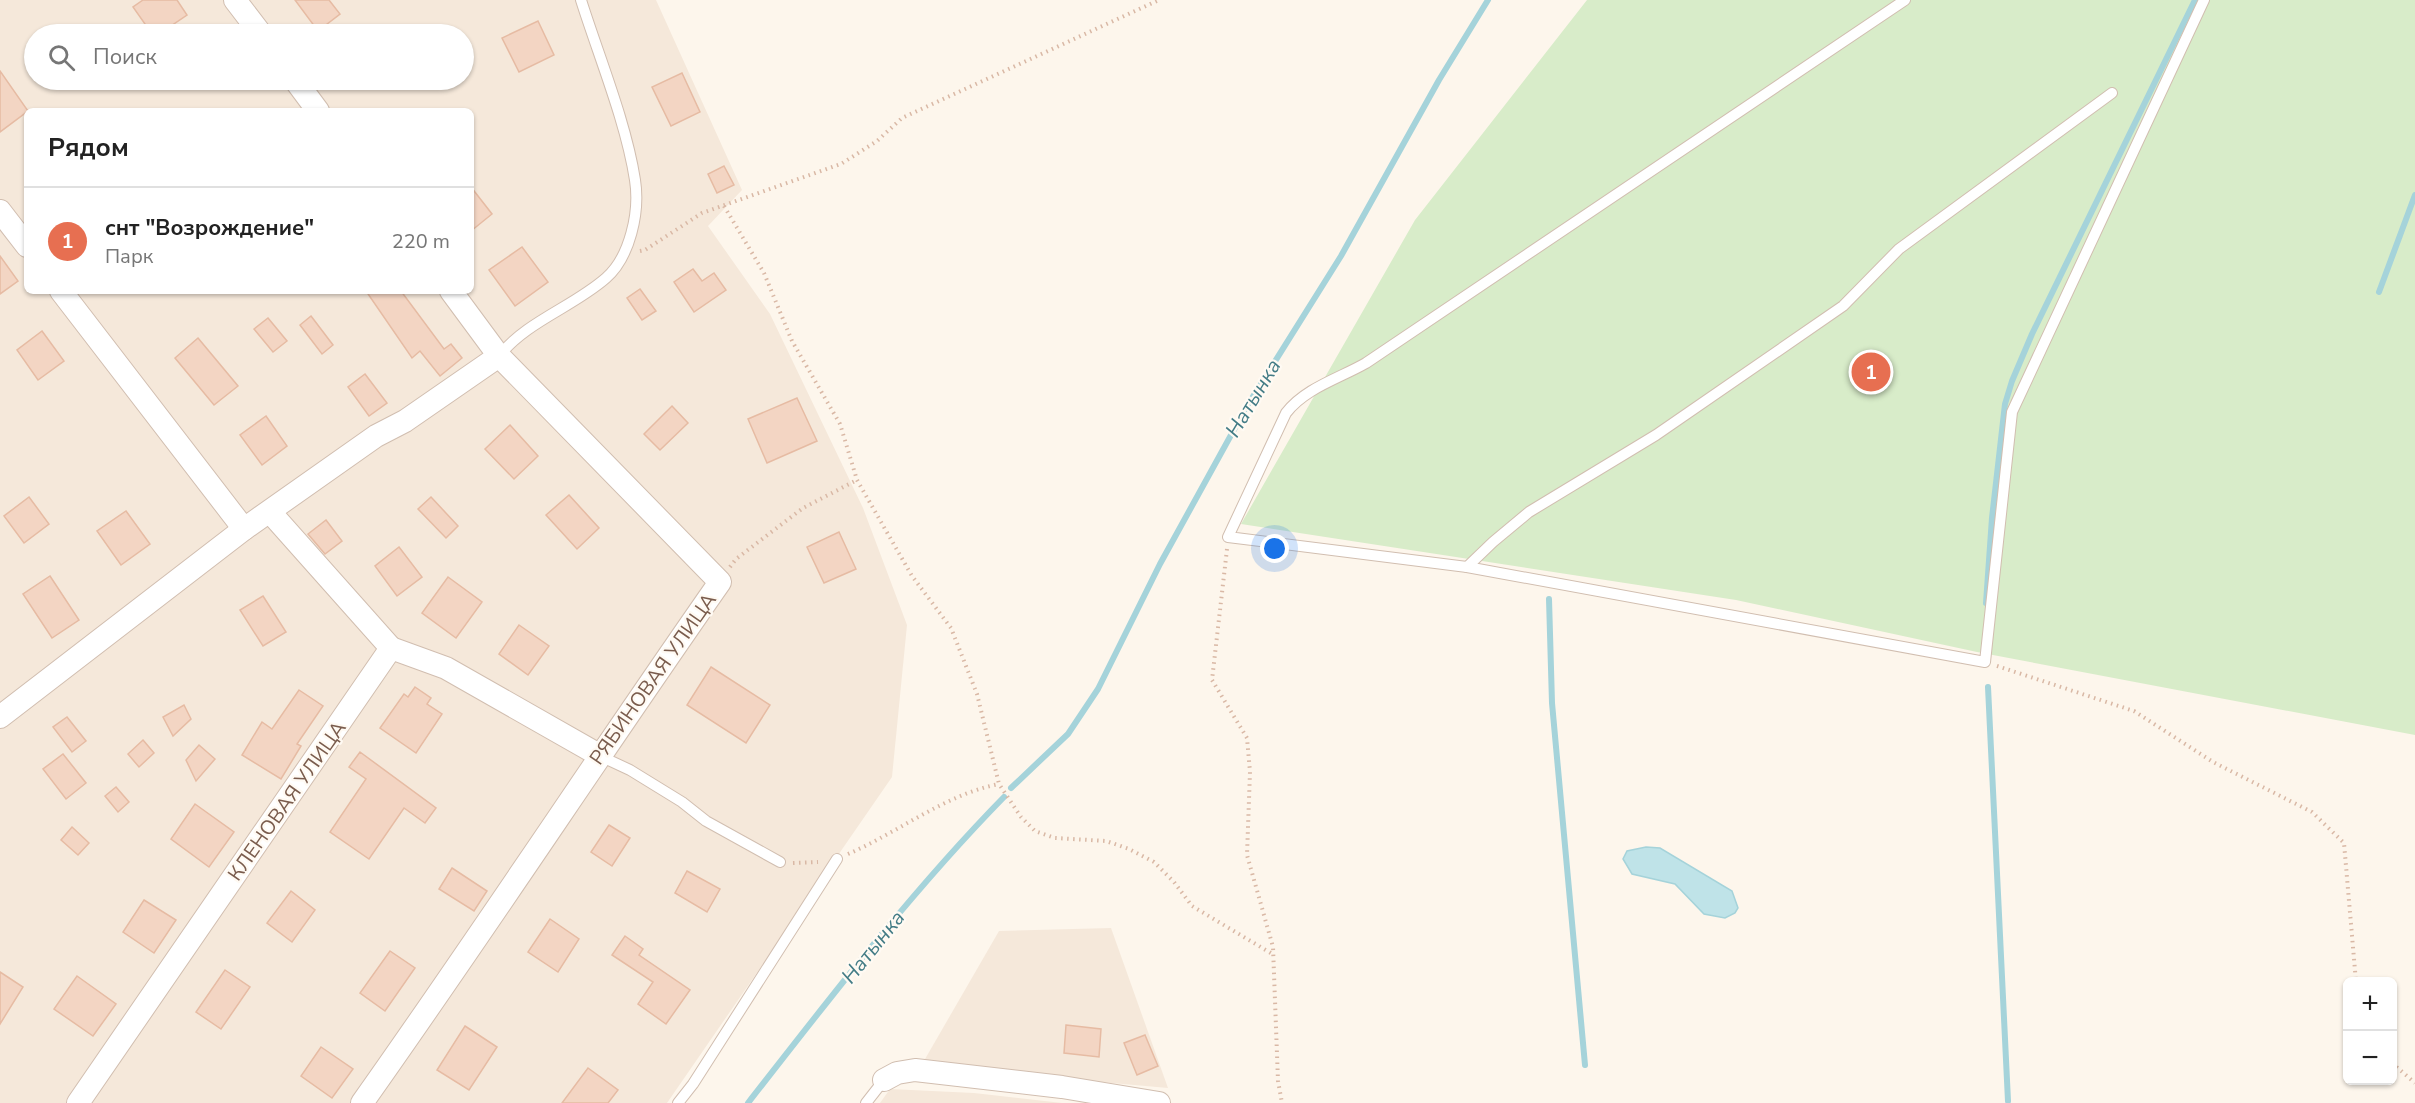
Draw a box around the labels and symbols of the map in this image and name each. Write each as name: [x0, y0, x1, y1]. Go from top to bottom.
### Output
pin: 1: [1852, 350, 1890, 394]
water label: Натынка: [1219, 354, 1287, 442]
your location: [1260, 534, 1289, 563]
street label: РЯБИНОВАЯ УЛИЦА: [583, 587, 723, 770]
street label: КЛЕНОВАЯ УЛИЦА: [222, 715, 353, 886]
water label: Натынка: [835, 905, 911, 989]

